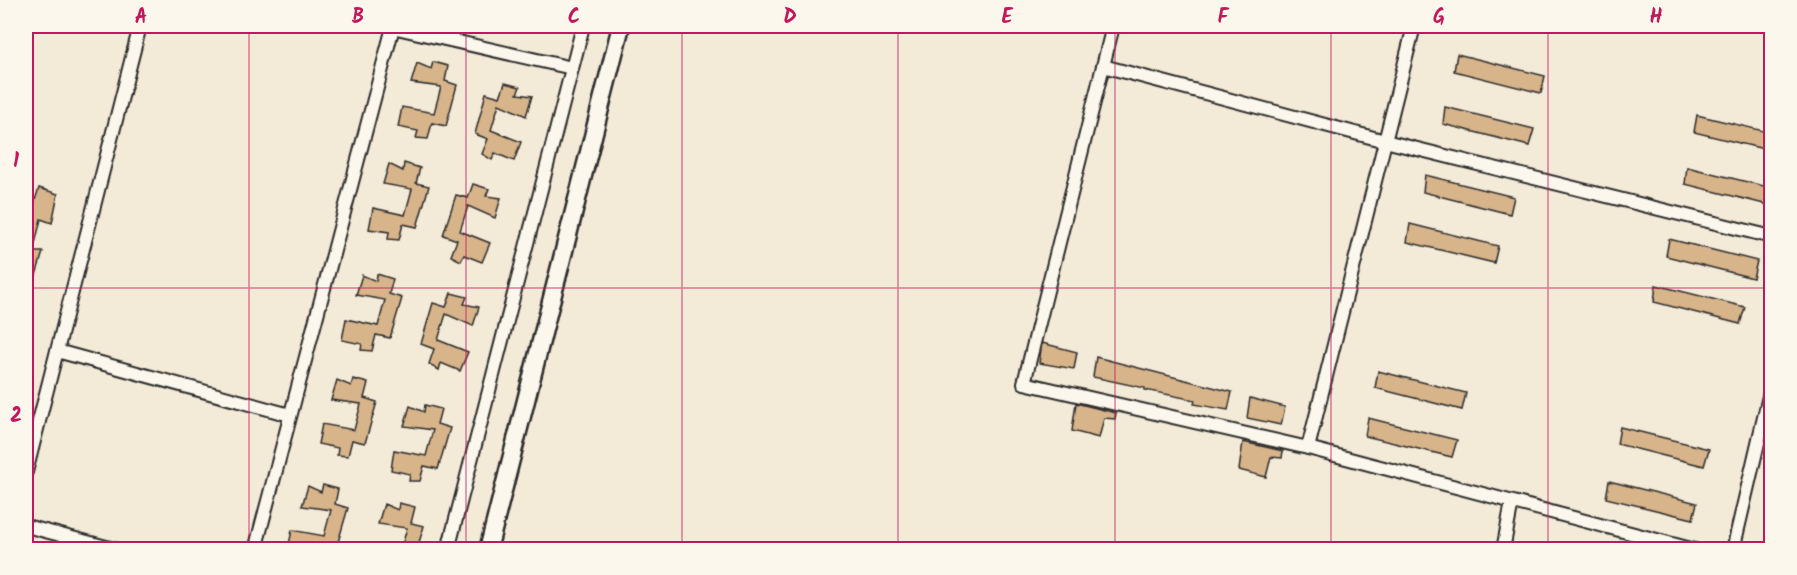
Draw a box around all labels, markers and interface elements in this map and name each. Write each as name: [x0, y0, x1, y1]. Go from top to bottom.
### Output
text: A: [135, 2, 147, 34]
text: B: [352, 2, 364, 34]
text: C: [568, 2, 580, 34]
text: D: [783, 2, 797, 34]
text: E: [1001, 2, 1013, 34]
text: F: [1218, 2, 1230, 34]
text: G: [1433, 2, 1445, 34]
text: H: [1649, 2, 1663, 34]
text: 1: [13, 146, 19, 178]
text: 2: [10, 401, 22, 433]

